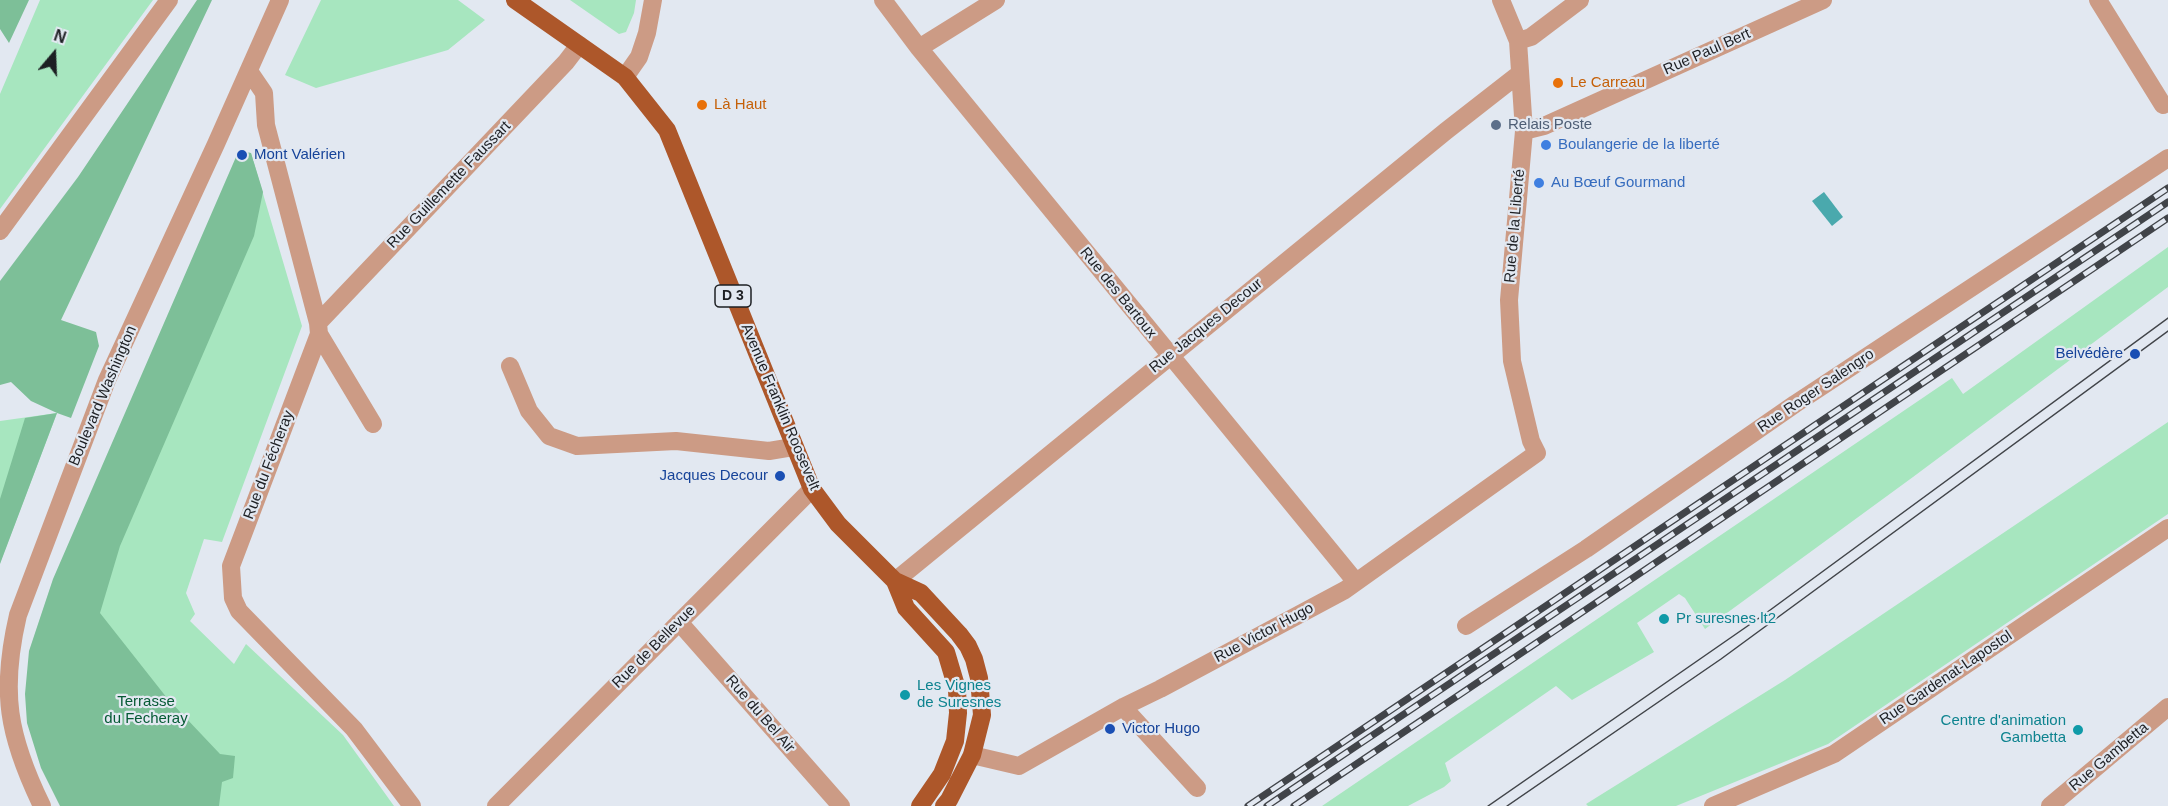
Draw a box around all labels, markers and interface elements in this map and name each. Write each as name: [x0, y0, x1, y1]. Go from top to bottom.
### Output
north arrow: [24, 24, 84, 84]
street label: Rue Paul Bert: [1661, 25, 1753, 79]
text: N: [52, 27, 68, 46]
place label: Le Carreau: [1570, 74, 1645, 92]
marker: Le Carreau: [1551, 76, 1565, 90]
place label: Là Haut: [714, 96, 767, 114]
marker: Là Haut: [695, 98, 709, 112]
place label: Relais Poste: [1508, 116, 1592, 134]
street label: Rue Guillemette Faussart: [383, 118, 515, 252]
marker: Relais Poste: [1489, 118, 1503, 132]
place label: Boulangerie de la liberté: [1558, 136, 1720, 154]
marker: Boulangerie de la liberté: [1539, 138, 1553, 152]
place label: Mont Valérien: [254, 146, 345, 164]
marker: Mont Valérien: [235, 148, 249, 162]
street label: Rue de la Liberté: [1501, 168, 1529, 284]
place label: Au Bœuf Gourmand: [1551, 174, 1685, 192]
marker: Au Bœuf Gourmand: [1532, 176, 1546, 190]
street label: Rue des Bartoux: [1076, 244, 1160, 342]
street label: Rue Jacques Decour: [1146, 275, 1266, 377]
road number: D 3: [715, 285, 751, 307]
street label: Avenue Franklin Roosevelt: [737, 321, 823, 493]
street label: Boulevard Washington: [65, 323, 141, 469]
street label: Rue Roger Salengro: [1754, 345, 1878, 437]
place label: Belvédère: [2055, 345, 2123, 363]
marker: Belvédère: [2128, 347, 2142, 361]
street label: Rue du Fécheray: [240, 408, 298, 522]
place label: Jacques Decour: [660, 467, 768, 485]
marker: Jacques Decour: [773, 469, 787, 483]
street label: Rue Victor Hugo: [1211, 599, 1317, 667]
street label: Rue de Bellevue: [609, 602, 699, 692]
place label: Pr suresnes lt2: [1676, 610, 1776, 628]
marker: Pr suresnes lt2: [1657, 612, 1671, 626]
street label: Rue Gardenat-Lapostol: [1876, 627, 2016, 729]
street label: Rue du Bel Air: [721, 672, 799, 756]
place label: Les Vignes de Suresnes: [917, 677, 1001, 712]
marker: Les Vignes de Suresnes: [898, 688, 912, 702]
park label: Terrasse du Fecheray: [104, 693, 188, 728]
place label: Centre d'animation Gambetta: [1941, 712, 2066, 747]
street label: Rue Gambetta: [2066, 719, 2152, 795]
place label: Victor Hugo: [1122, 720, 1200, 738]
marker: Victor Hugo: [1103, 722, 1117, 736]
marker: Centre d'animation Gambetta: [2071, 723, 2085, 737]

